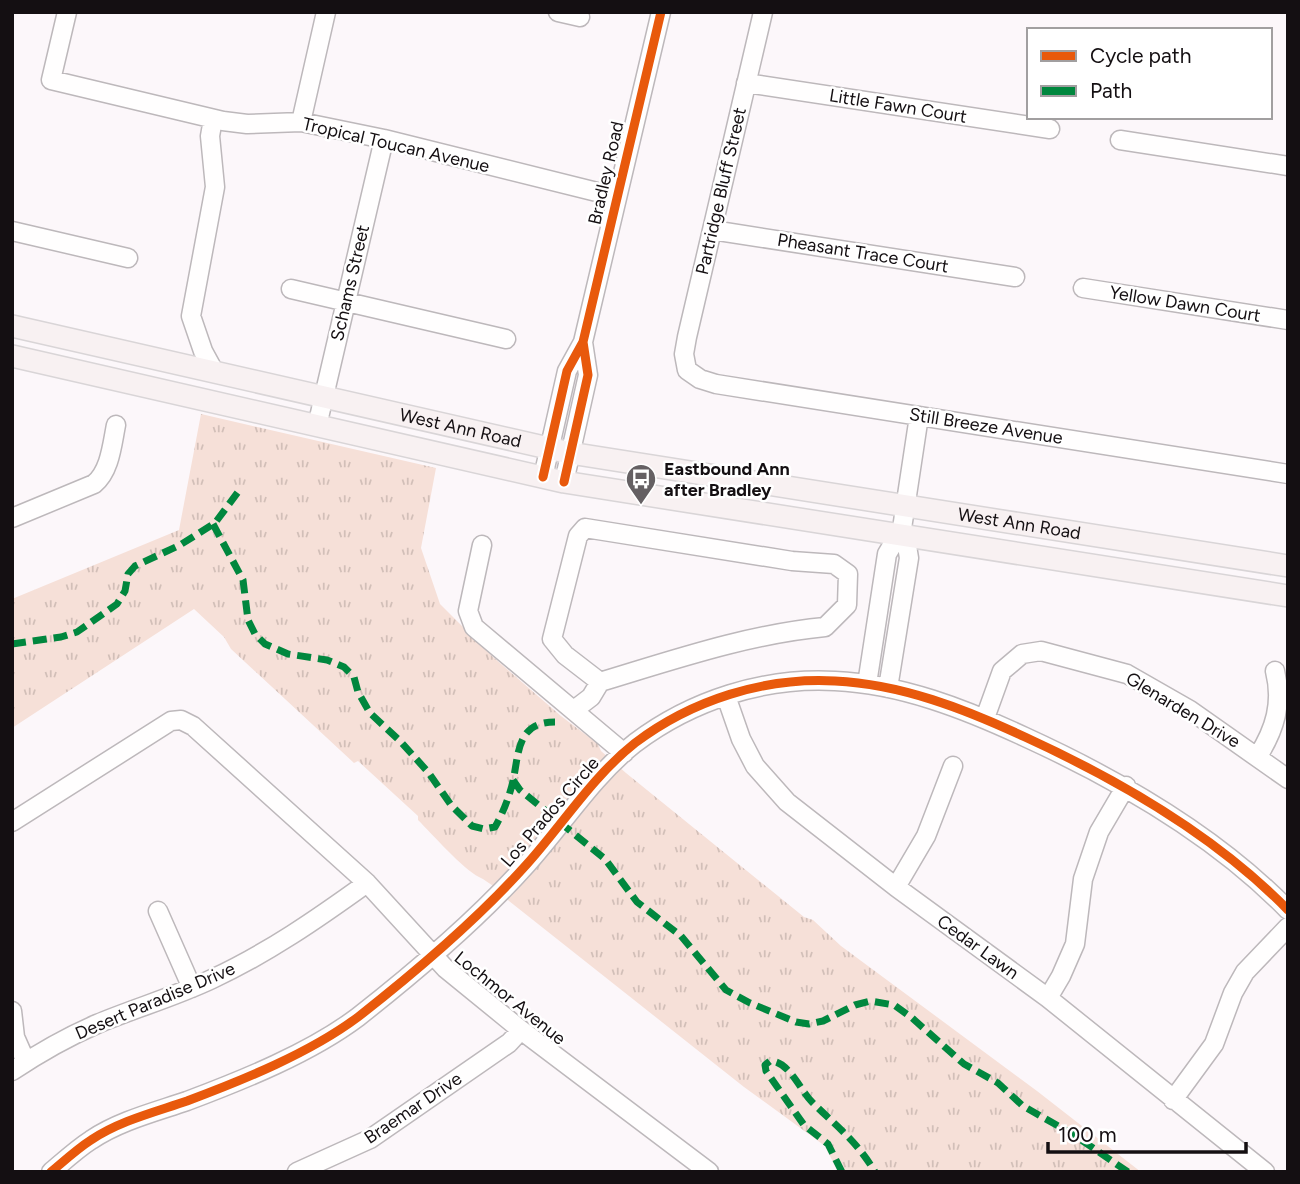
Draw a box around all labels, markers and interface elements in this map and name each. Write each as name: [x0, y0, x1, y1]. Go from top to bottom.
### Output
legend: [1027, 28, 1272, 119]
text: Cycle path: [1090, 43, 1191, 68]
text: Path: [1090, 78, 1132, 103]
street label: Little Fawn Court: [828, 84, 969, 128]
street label: Partridge Bluff Street: [691, 105, 751, 277]
street label: Tropical Toucan Avenue: [300, 113, 492, 177]
street label: Bradley Road: [583, 119, 629, 227]
street label: Schams Street: [326, 223, 374, 343]
street label: Pheasant Trace Court: [776, 229, 950, 277]
street label: Yellow Dawn Court: [1108, 281, 1262, 327]
street label: Still Breeze Avenue: [908, 403, 1064, 449]
street label: West Ann Road: [398, 404, 524, 453]
place label: Eastbound Ann after Bradley: [664, 458, 790, 501]
bus stop icon: Eastbound Ann after Bradley: [624, 462, 658, 506]
street label: West Ann Road: [956, 503, 1082, 544]
street label: Glenarden Drive: [1122, 667, 1244, 753]
street label: Los Prados Circle: [496, 752, 604, 872]
street label: Cedar Lawn: [933, 910, 1023, 984]
street label: Lochmor Avenue: [450, 946, 570, 1050]
street label: Desert Paradise Drive: [72, 957, 238, 1045]
street label: Braemar Drive: [360, 1067, 466, 1149]
scale bar: [1048, 1110, 1246, 1154]
text: 100 m: [1058, 1122, 1117, 1147]

